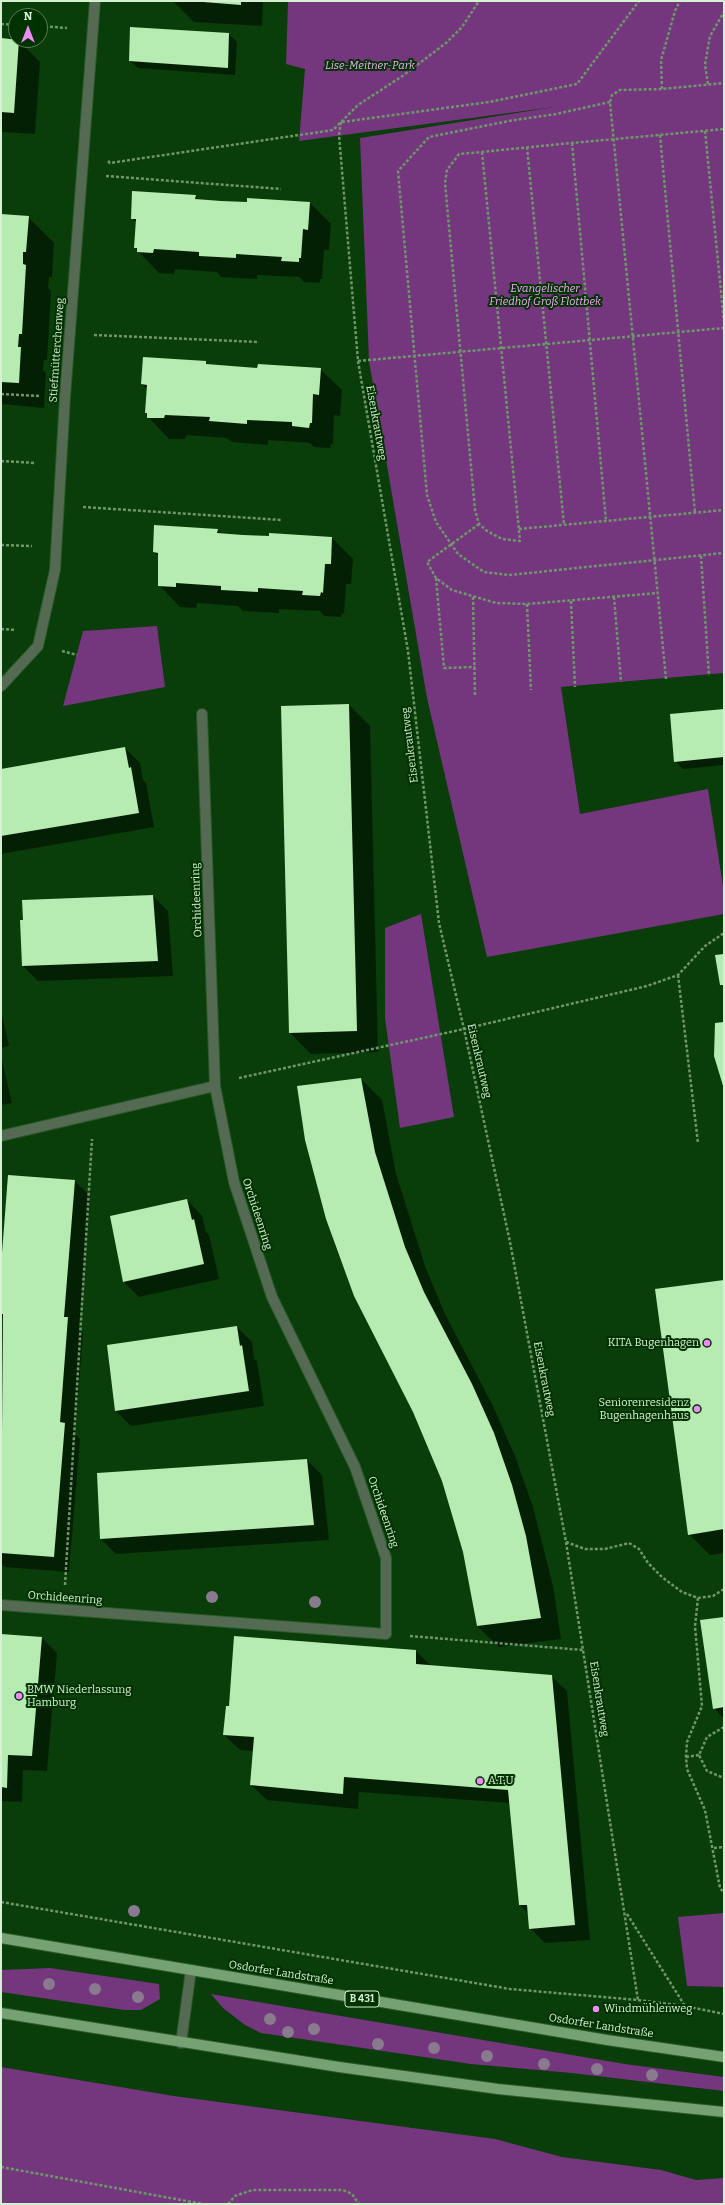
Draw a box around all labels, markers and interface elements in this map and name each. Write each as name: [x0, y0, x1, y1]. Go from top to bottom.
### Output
north arrow: [8, 8, 48, 48]
text: N: [24, 10, 32, 23]
park label: Lise-Meitner-Park: [325, 59, 415, 73]
park label: Evangelischer Friedhof Groß Flottbek: [489, 282, 601, 308]
street label: Stiefmütterchenweg: [47, 297, 67, 403]
street label: Eisenkrautweg: [363, 384, 389, 462]
street label: Eisenkrautweg: [399, 706, 421, 784]
street label: Orchideenring: [189, 862, 205, 938]
street label: Eisenkrautweg: [464, 1022, 494, 1100]
street label: Orchideenring: [239, 1176, 275, 1252]
place label: KITA Bugenhagen: [608, 1336, 699, 1350]
marker: KITA Bugenhagen: [702, 1338, 712, 1348]
street label: Eisenkrautweg: [530, 1340, 558, 1418]
place label: Seniorenresidenz Bugenhagenhaus: [598, 1396, 689, 1422]
marker: Seniorenresidenz Bugenhagenhaus: [692, 1404, 702, 1414]
street label: Orchideenring: [365, 1474, 401, 1550]
street label: Orchideenring: [27, 1589, 103, 1607]
street label: Eisenkrautweg: [587, 1660, 611, 1738]
place label: BMW Niederlassung Hamburg: [27, 1683, 131, 1709]
marker: BMW Niederlassung Hamburg: [14, 1691, 24, 1701]
place label: A.T.U: [488, 1774, 514, 1788]
marker: A.T.U: [475, 1776, 485, 1786]
street label: Osdorfer Landstraße: [228, 1958, 334, 1988]
road number: B 431: [345, 1991, 379, 2007]
place label: Windmühlenweg: [604, 2002, 692, 2016]
marker: Windmühlenweg: [591, 2004, 601, 2014]
street label: Osdorfer Landstraße: [548, 2011, 654, 2041]

